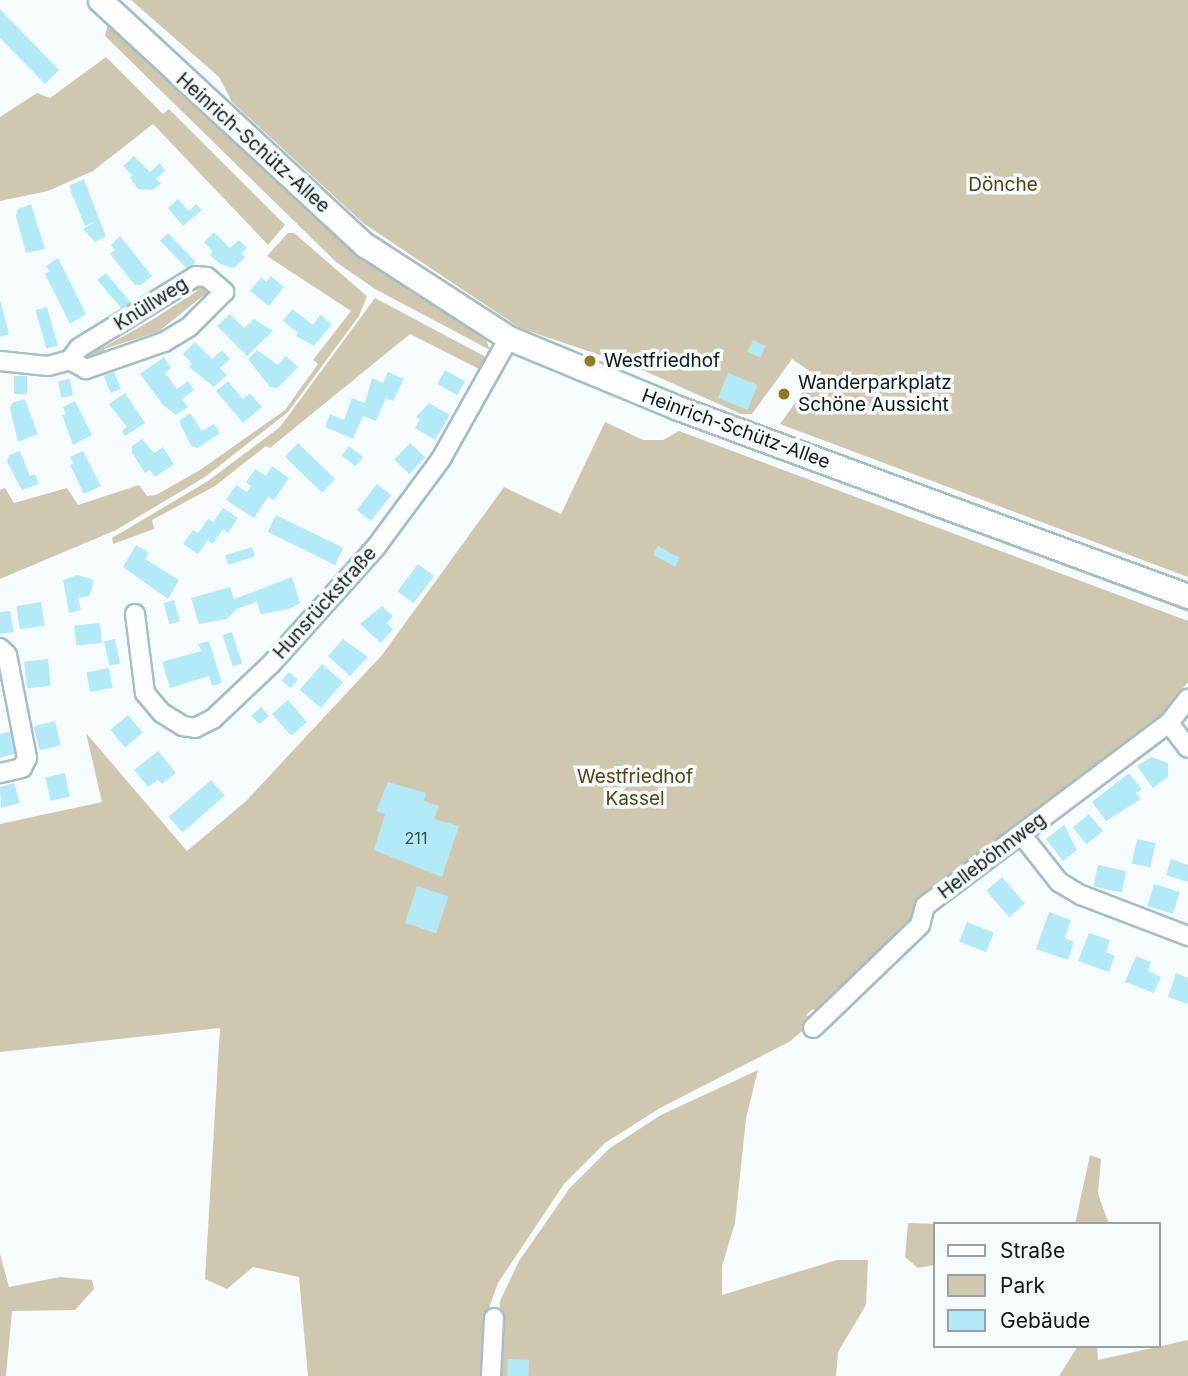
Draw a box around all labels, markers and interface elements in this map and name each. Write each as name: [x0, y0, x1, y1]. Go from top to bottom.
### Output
street label: Heinrich-Schütz-Allee: [172, 68, 334, 218]
park label: Dönche: [968, 174, 1038, 196]
street label: Knüllweg: [110, 273, 192, 335]
place label: Westfriedhof: [604, 350, 720, 372]
marker: Westfriedhof: [582, 353, 598, 369]
place label: Wanderparkplatz Schöne Aussicht: [798, 372, 952, 416]
street label: Heinrich-Schütz-Allee: [639, 384, 833, 474]
marker: Wanderparkplatz Schöne Aussicht: [776, 386, 792, 402]
street label: Hunsrückstraße: [269, 542, 381, 664]
park label: Westfriedhof Kassel: [577, 766, 693, 810]
street label: Helleböhnweg: [934, 808, 1050, 904]
house number: 211: [405, 828, 427, 848]
legend: [932, 1222, 1160, 1348]
text: Straße: [1000, 1238, 1065, 1263]
text: Park: [1000, 1273, 1045, 1298]
text: Gebäude: [1000, 1308, 1090, 1333]

